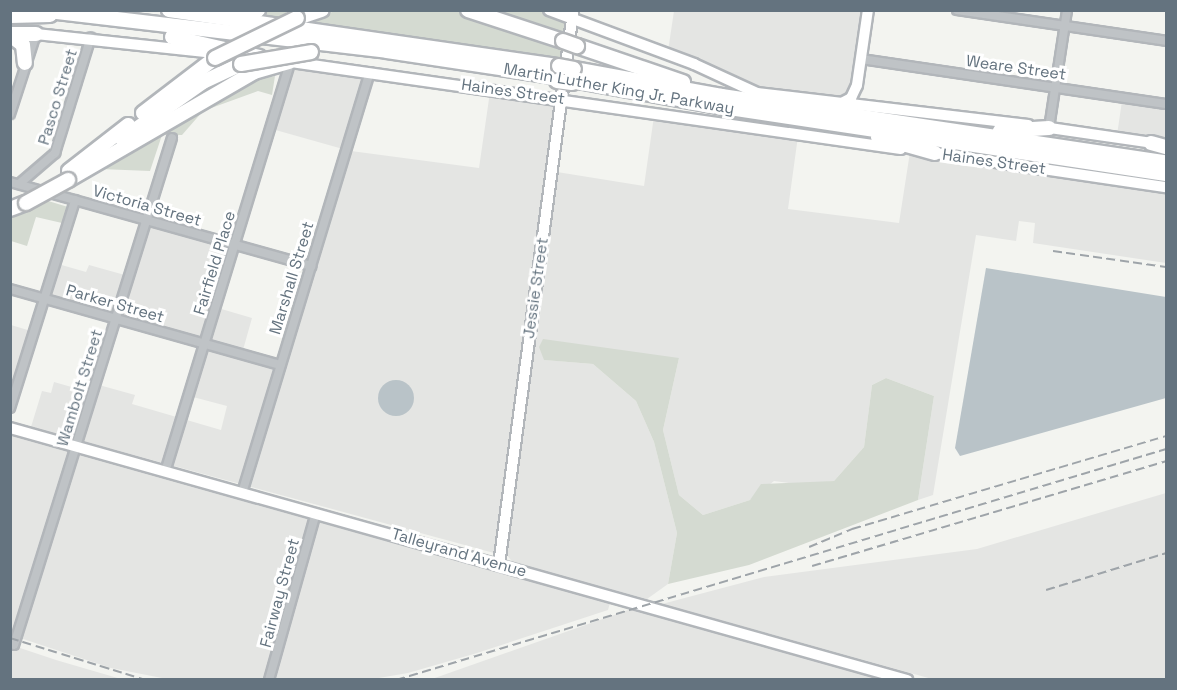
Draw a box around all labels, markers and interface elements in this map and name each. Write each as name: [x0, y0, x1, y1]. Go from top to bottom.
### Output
street label: Pasco Street: [34, 47, 82, 147]
street label: Weare Street: [965, 51, 1067, 85]
street label: Martin Luther King Jr. Parkway: [502, 59, 736, 119]
street label: Haines Street: [460, 75, 566, 109]
street label: Haines Street: [941, 145, 1047, 179]
street label: Victoria Street: [90, 181, 204, 231]
street label: Fairfield Place: [190, 209, 240, 317]
street label: Marshall Street: [266, 219, 318, 337]
street label: Jessie Street: [519, 236, 553, 340]
street label: Parker Street: [64, 281, 166, 327]
street label: Wambolt Street: [53, 327, 107, 449]
street label: Talleyrand Avenue: [389, 524, 529, 582]
street label: Fairway Street: [256, 536, 304, 650]

